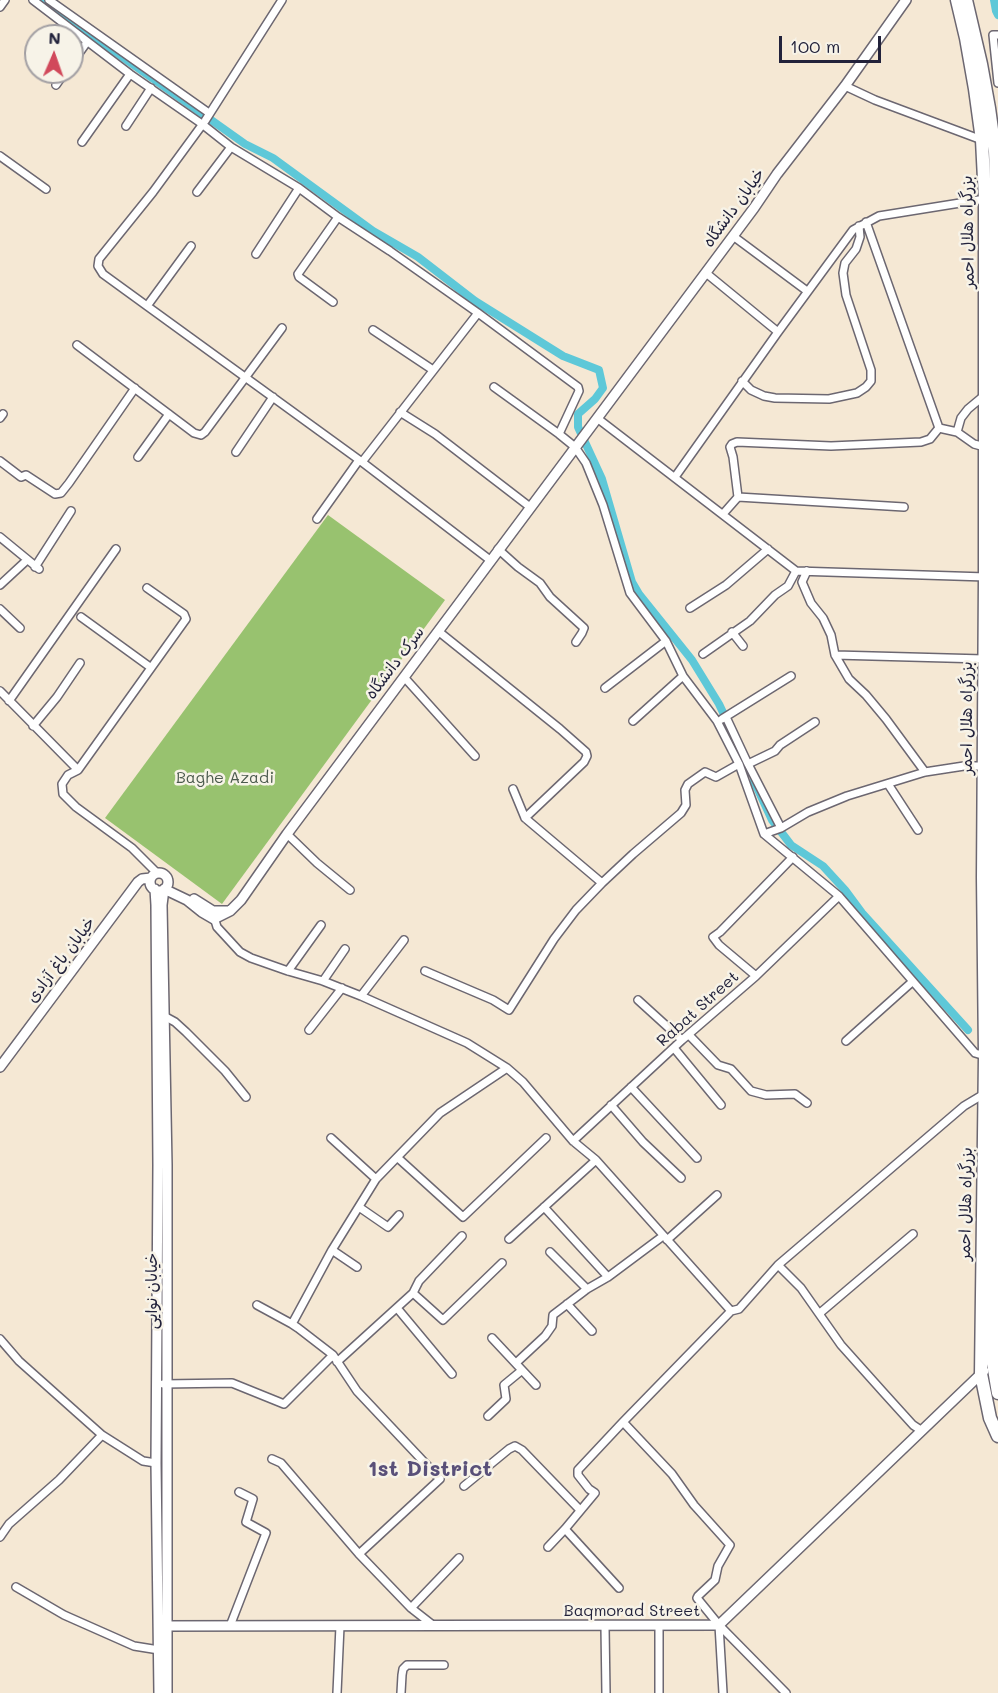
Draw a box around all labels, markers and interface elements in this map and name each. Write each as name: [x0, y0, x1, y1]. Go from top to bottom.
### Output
north arrow: [24, 24, 84, 84]
scale bar: [782, 24, 884, 62]
text: N: [48, 27, 61, 48]
text: 100 m: [790, 34, 840, 58]
street label: خیابان دانشگاه: [699, 165, 769, 251]
street label: بزرگراه هلال احمر: [957, 175, 979, 289]
street label: سرک دانشگاه: [361, 623, 429, 703]
street label: بزرگراه هلال احمر: [957, 661, 977, 775]
park label: Baghe Azadi: [176, 768, 274, 788]
street label: خیابان باغ آزادی: [23, 913, 99, 1007]
street label: Rabat Street: [653, 967, 743, 1051]
street label: بزرگراه هلال احمر: [955, 1147, 977, 1261]
street label: خیابان نوایی: [142, 1253, 162, 1329]
district label: 1st District: [368, 1456, 492, 1482]
street label: Baqmorad Street: [564, 1601, 700, 1621]

